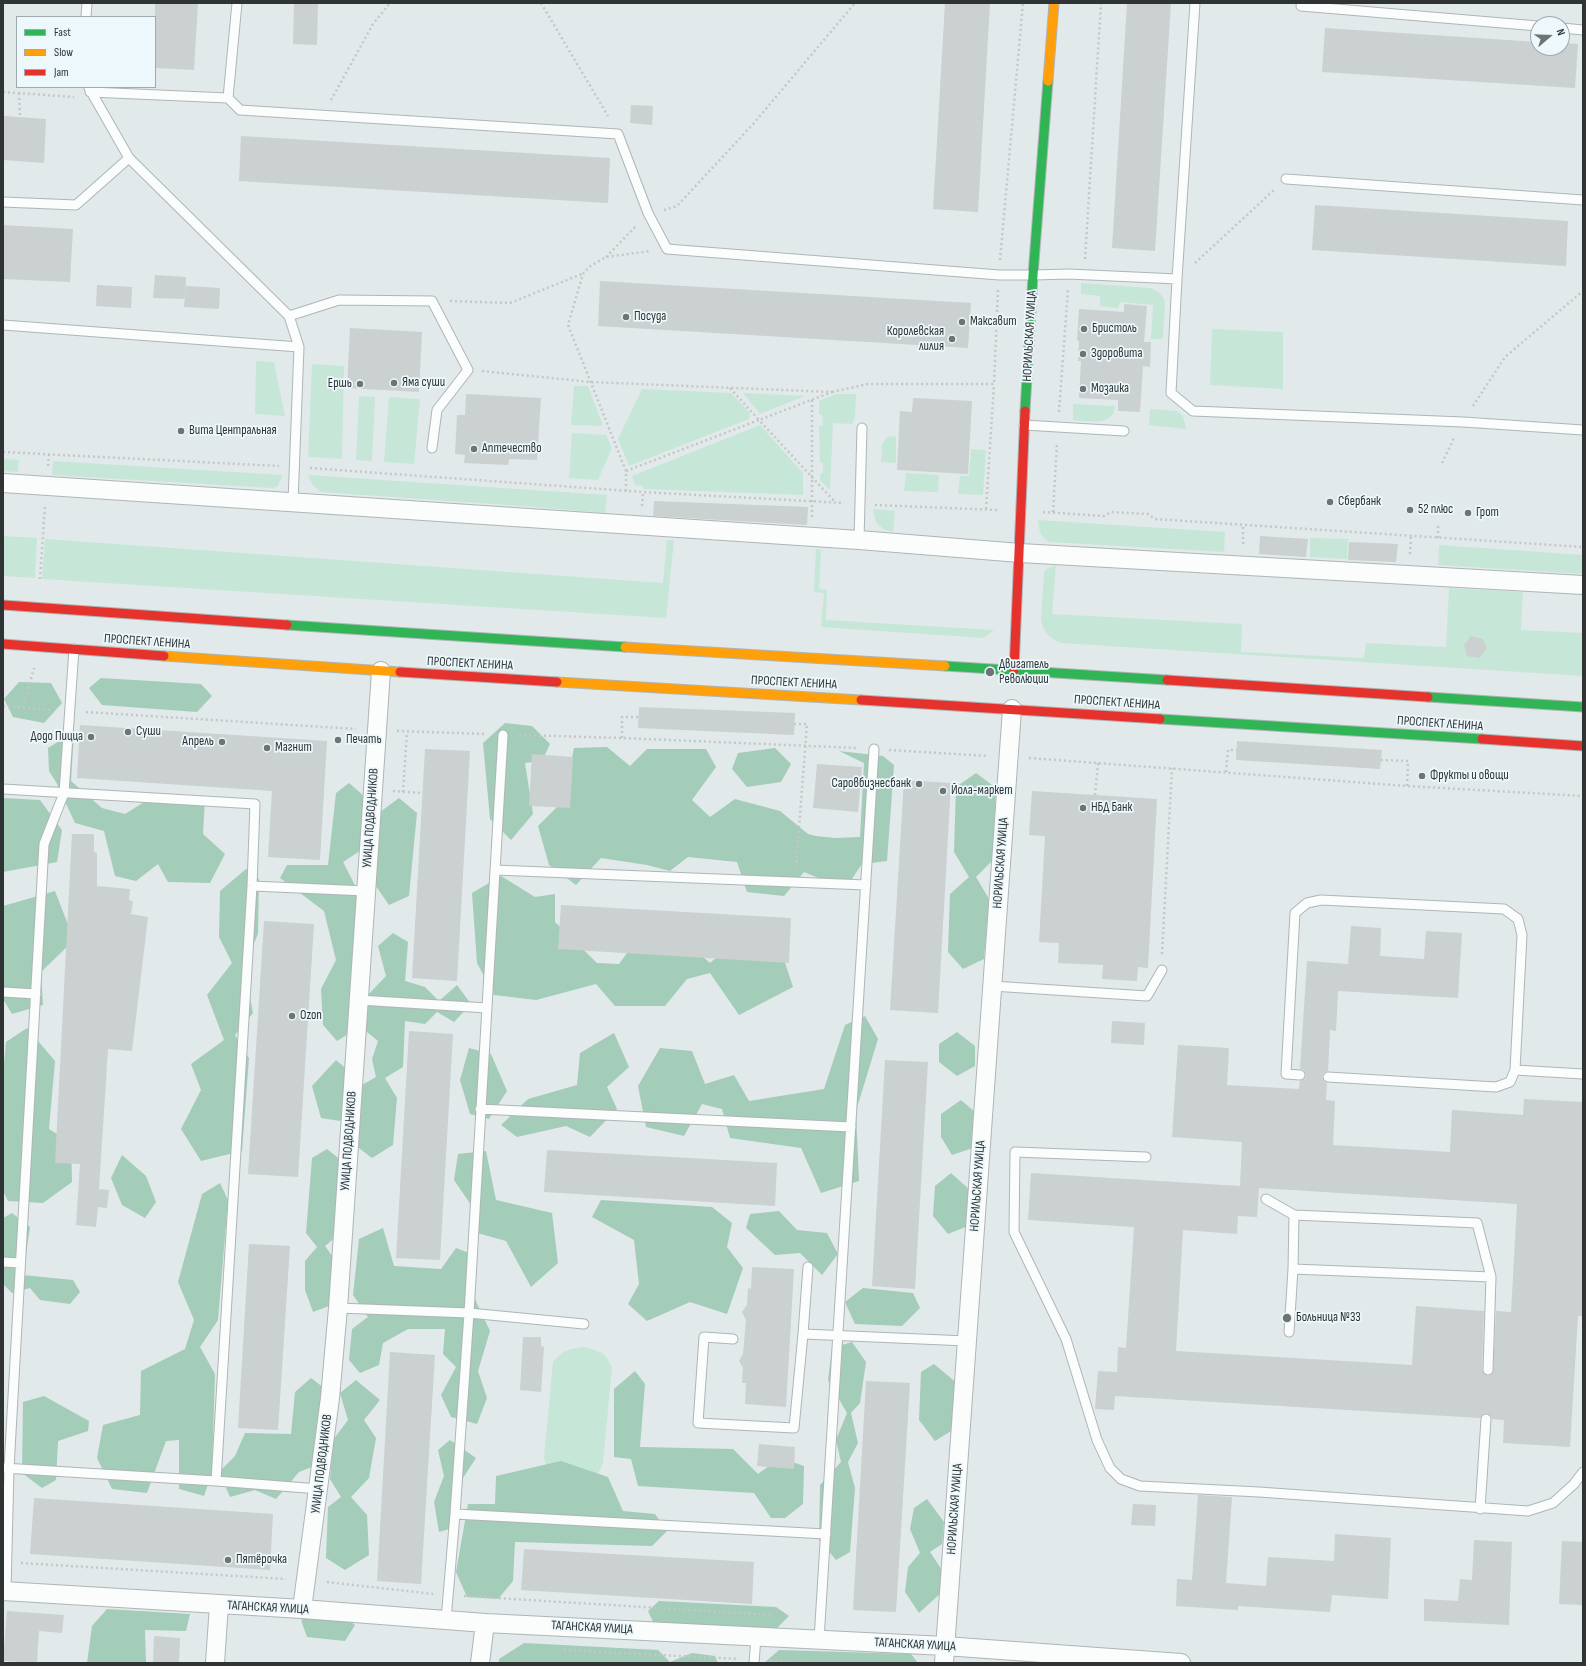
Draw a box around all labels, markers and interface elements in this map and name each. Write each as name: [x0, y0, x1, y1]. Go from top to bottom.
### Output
legend: [16, 16, 156, 88]
north arrow: [1530, 16, 1570, 56]
text: Fast: [54, 25, 71, 40]
text: N: [1554, 27, 1568, 37]
text: Slow: [54, 45, 73, 60]
text: Jam: [54, 65, 69, 80]
street label: НОРИЛЬСКАЯ УЛИЦА: [1020, 290, 1040, 382]
place label: Посуда: [634, 309, 666, 325]
marker: Посуда: [621, 312, 631, 322]
place label: Максавит: [970, 314, 1017, 330]
marker: Максавит: [957, 317, 967, 327]
place label: Бристоль: [1092, 321, 1137, 337]
place label: Королевская лилия: [887, 324, 944, 355]
marker: Бристоль: [1079, 324, 1089, 334]
marker: Королевская лилия: [947, 334, 957, 344]
place label: Здоровита: [1091, 346, 1142, 362]
marker: Здоровита: [1078, 349, 1088, 359]
place label: Яма суши: [402, 375, 445, 391]
place label: Ершь: [328, 376, 352, 392]
marker: Яма суши: [389, 378, 399, 388]
marker: Ершь: [355, 379, 365, 389]
place label: Мозаика: [1091, 381, 1129, 397]
marker: Мозаика: [1078, 384, 1088, 394]
place label: Вита Центральная: [189, 423, 277, 439]
marker: Вита Центральная: [176, 426, 186, 436]
place label: Аптечество: [482, 441, 542, 457]
marker: Аптечество: [469, 444, 479, 454]
place label: Сбербанк: [1338, 494, 1381, 510]
marker: Сбербанк: [1325, 497, 1335, 507]
place label: 52 плюс: [1418, 502, 1453, 518]
marker: 52 плюс: [1405, 505, 1415, 515]
place label: Грот: [1476, 505, 1499, 521]
marker: Грот: [1463, 508, 1473, 518]
street label: ПРОСПЕКТ ЛЕНИНА: [104, 631, 190, 653]
street label: ПРОСПЕКТ ЛЕНИНА: [427, 654, 513, 674]
place label: Двигатель Революции: [999, 657, 1049, 688]
marker: Двигатель Революции: [984, 666, 996, 678]
street label: ПРОСПЕКТ ЛЕНИНА: [751, 673, 837, 693]
street label: ПРОСПЕКТ ЛЕНИНА: [1074, 692, 1160, 714]
street label: ПРОСПЕКТ ЛЕНИНА: [1397, 713, 1483, 735]
place label: Суши: [136, 724, 161, 740]
marker: Суши: [123, 727, 133, 737]
place label: Додо Пицца: [30, 729, 83, 745]
marker: Додо Пицца: [86, 732, 96, 742]
place label: Печать: [346, 732, 382, 748]
place label: Апрель: [182, 734, 214, 750]
marker: Печать: [333, 735, 343, 745]
marker: Апрель: [217, 737, 227, 747]
place label: Магнит: [275, 740, 312, 756]
marker: Магнит: [262, 743, 272, 753]
street label: УЛИЦА ПОДВОДНИКОВ: [360, 768, 382, 868]
place label: Фрукты и овощи: [1430, 768, 1509, 784]
marker: Фрукты и овощи: [1417, 771, 1427, 781]
place label: Саровбизнесбанк: [832, 776, 911, 792]
marker: Саровбизнесбанк: [914, 779, 924, 789]
place label: Йола-маркет: [951, 783, 1013, 799]
marker: Йола-маркет: [938, 786, 948, 796]
place label: НБД Банк: [1091, 800, 1132, 816]
marker: НБД Банк: [1078, 803, 1088, 813]
street label: НОРИЛЬСКАЯ УЛИЦА: [990, 817, 1012, 909]
place label: Ozon: [300, 1008, 322, 1024]
marker: Ozon: [287, 1011, 297, 1021]
street label: УЛИЦА ПОДВОДНИКОВ: [338, 1091, 360, 1191]
street label: НОРИЛЬСКАЯ УЛИЦА: [967, 1140, 989, 1232]
place label: Больница №33: [1296, 1310, 1361, 1326]
marker: Больница №33: [1281, 1312, 1293, 1324]
street label: УЛИЦА ПОДВОДНИКОВ: [308, 1413, 336, 1515]
street label: НОРИЛЬСКАЯ УЛИЦА: [944, 1463, 966, 1555]
place label: Пятёрочка: [236, 1552, 287, 1568]
marker: Пятёрочка: [223, 1555, 233, 1565]
street label: ТАГАНСКАЯ УЛИЦА: [227, 1598, 309, 1618]
street label: ТАГАНСКАЯ УЛИЦА: [551, 1618, 633, 1638]
street label: ТАГАНСКАЯ УЛИЦА: [874, 1635, 956, 1655]

